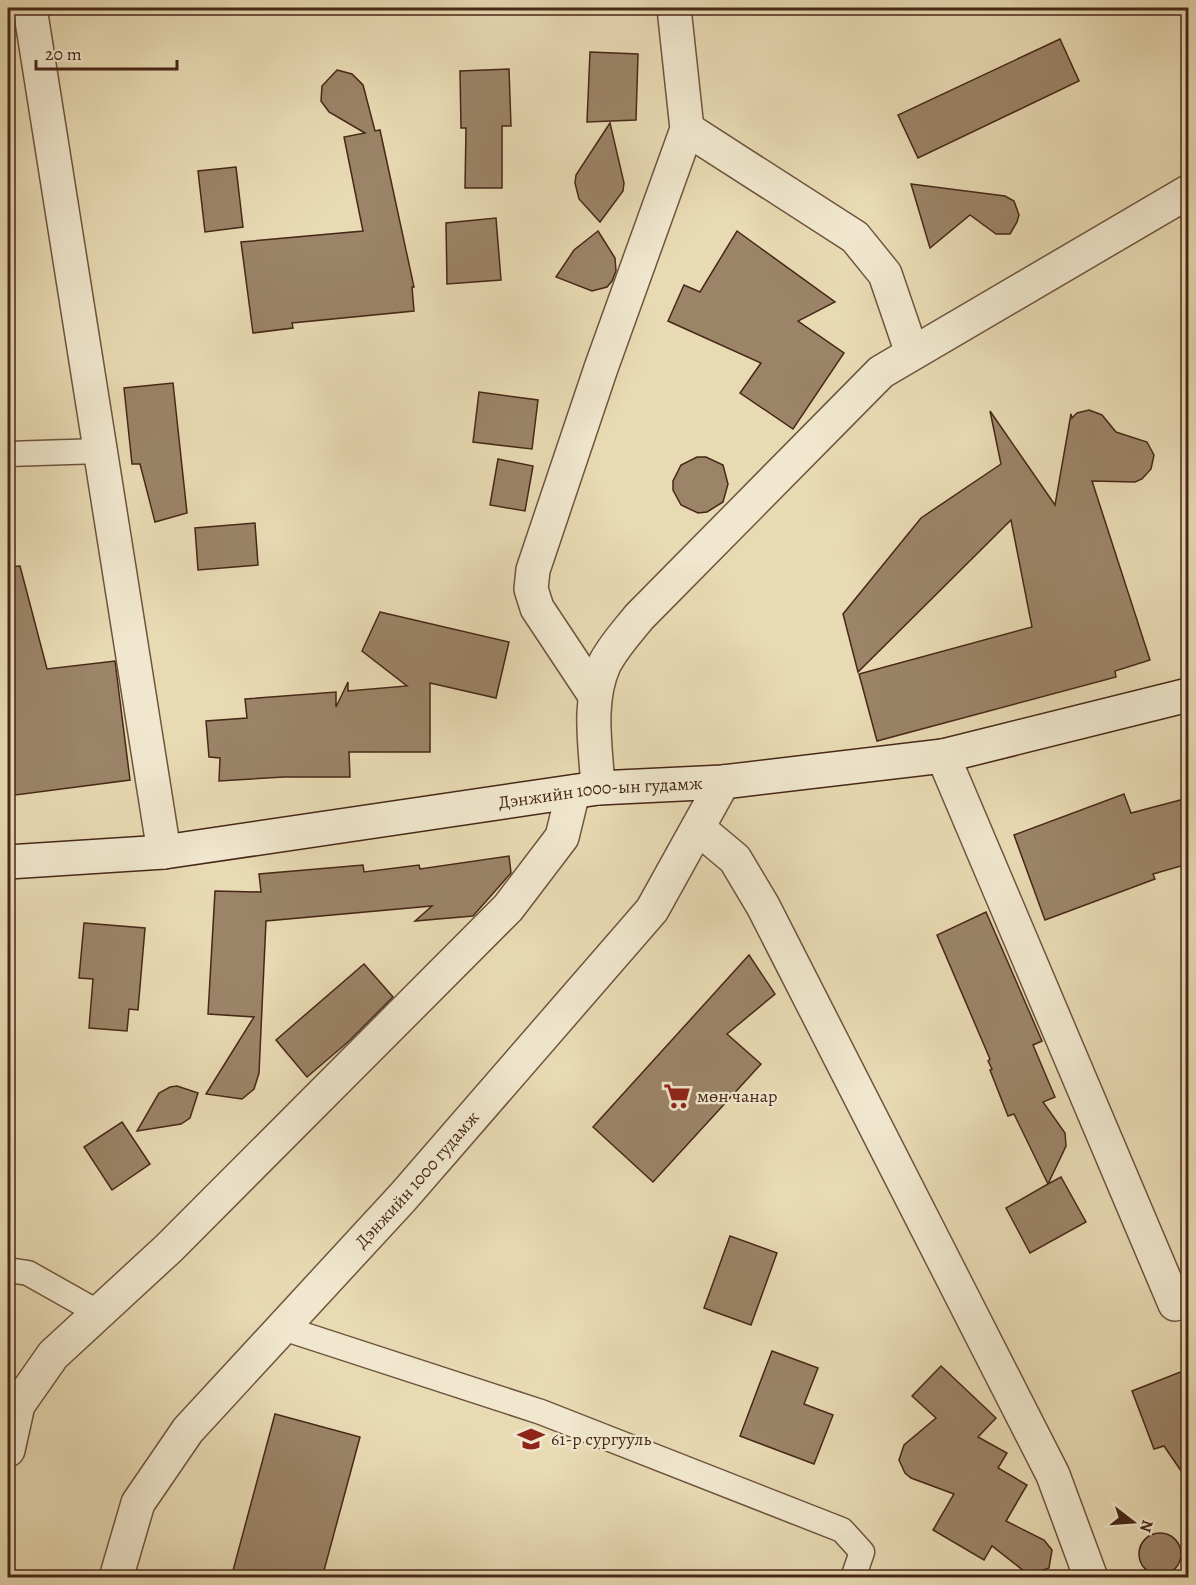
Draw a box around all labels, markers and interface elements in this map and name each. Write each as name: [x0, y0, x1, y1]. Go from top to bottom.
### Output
scale bar: [36, 33, 177, 71]
text: 20 m: [45, 42, 82, 66]
street label: Дэнжийн 1000-ын гудамж: [497, 771, 704, 815]
supermarket icon: мөн чанар: [662, 1081, 692, 1111]
place label: мөн чанар: [697, 1084, 777, 1108]
street label: Дэнжийн 1000 гудамж: [350, 1105, 485, 1253]
school or university icon: 61-р сургууль: [516, 1424, 546, 1454]
place label: 61-р сургууль: [551, 1427, 652, 1451]
north arrow: [1103, 1492, 1163, 1552]
text: N: [1134, 1517, 1159, 1535]

